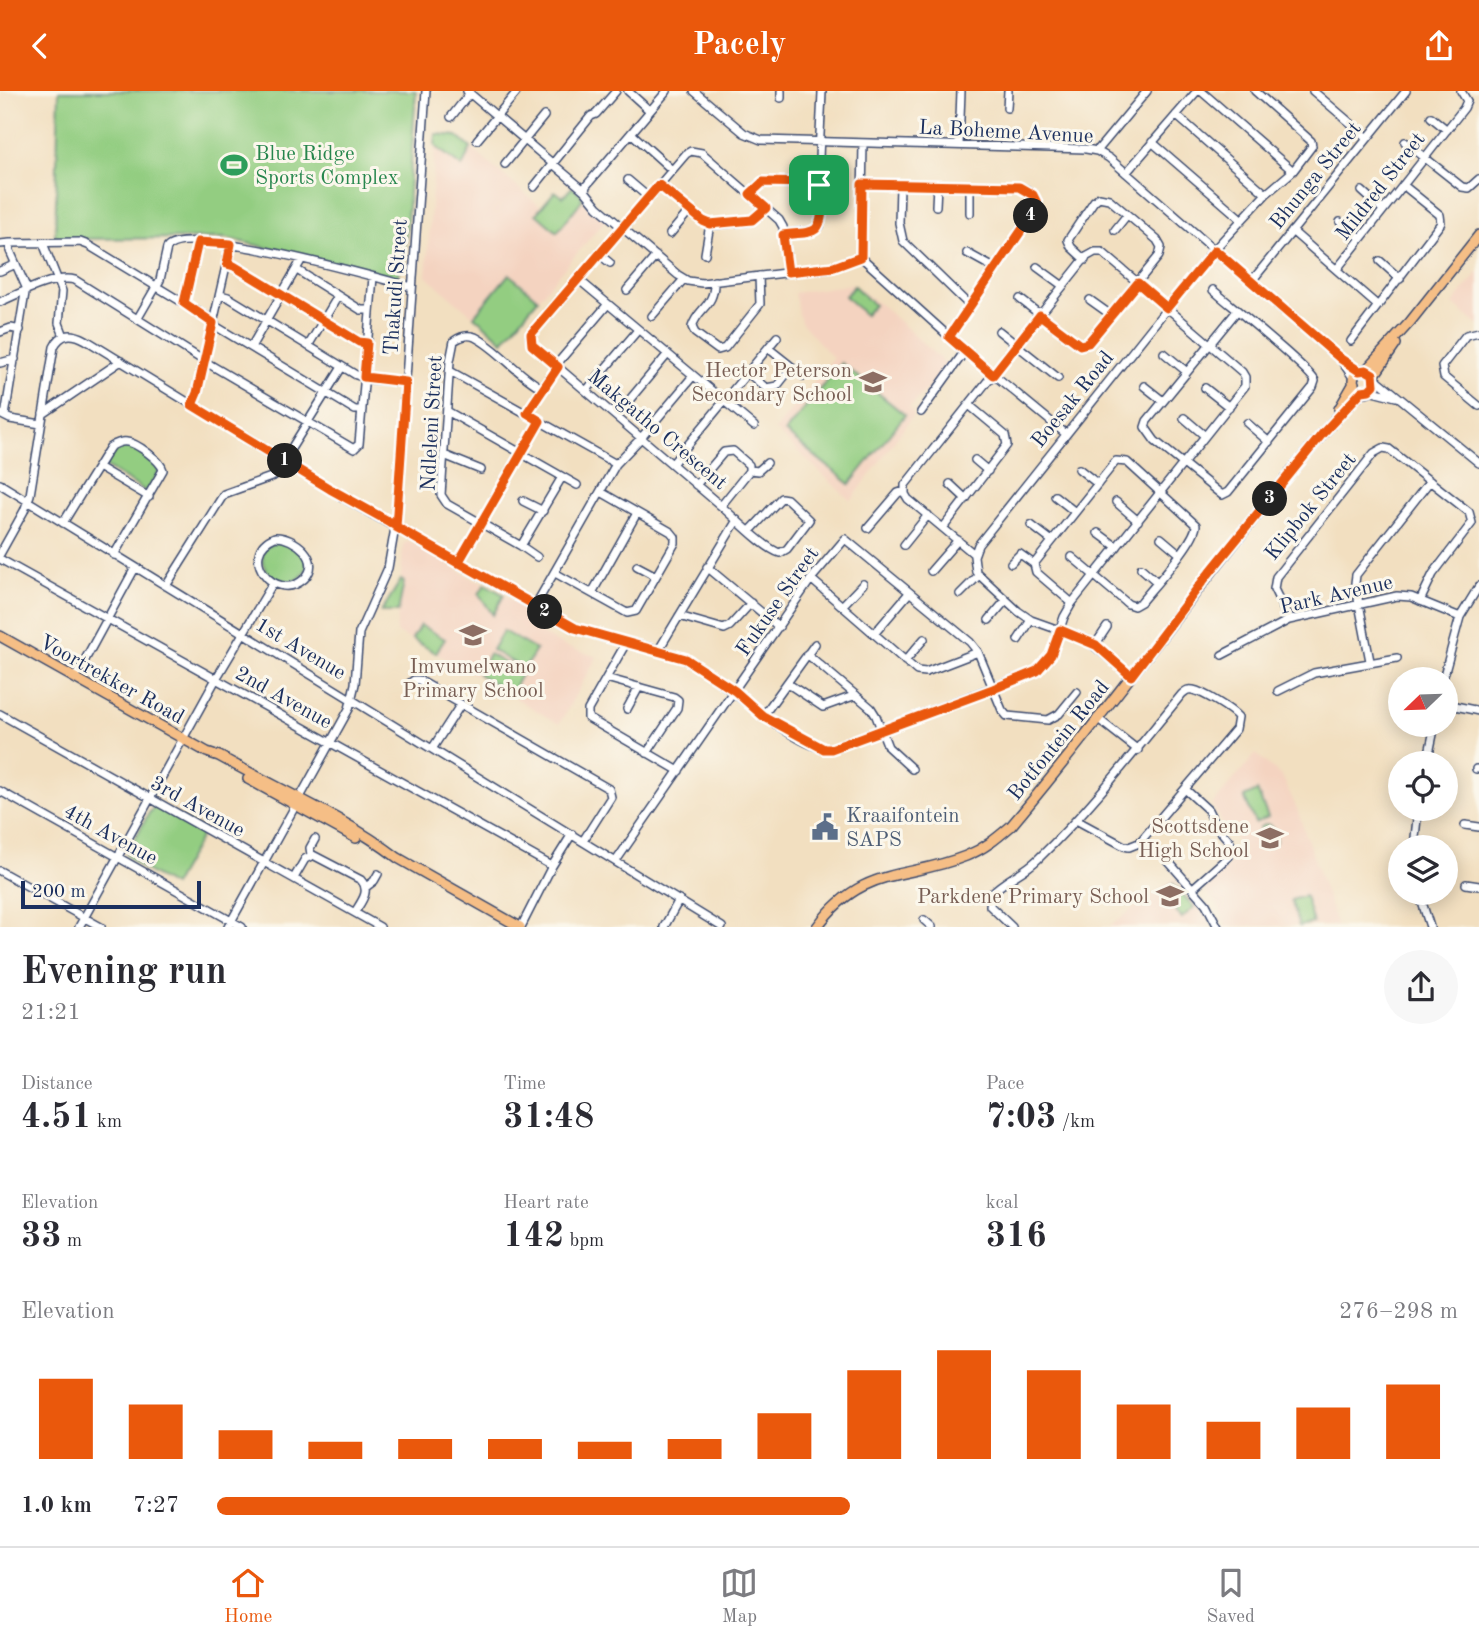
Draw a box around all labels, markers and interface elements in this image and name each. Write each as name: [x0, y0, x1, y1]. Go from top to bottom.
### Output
icon: back: [21, 27, 59, 65]
icon: share: [1420, 27, 1458, 65]
text: Pacely: [692, 30, 787, 62]
street label: La Boheme Avenue: [918, 117, 1094, 148]
street label: Bhunga Street: [1267, 118, 1366, 234]
street label: Mildred Street: [1333, 129, 1430, 245]
place label: Blue Ridge Sports Complex: [255, 144, 399, 189]
sports icon: Blue Ridge Sports Complex: [219, 150, 249, 180]
pin: [789, 155, 849, 215]
icon: arrive: [800, 166, 838, 204]
pin: 4: [1014, 199, 1048, 233]
text: 4: [1025, 206, 1036, 225]
street label: Thakudi Street: [381, 218, 412, 356]
street label: Boesak Road: [1028, 348, 1118, 452]
street label: Ndleleni Street: [418, 354, 447, 492]
place label: Hector Peterson Secondary School: [691, 361, 852, 406]
street label: Makgatho Crescent: [583, 366, 731, 494]
school or university icon: Hector Peterson Secondary School: [858, 367, 888, 397]
pin: 1: [268, 443, 302, 479]
street label: Klipbok Street: [1262, 449, 1361, 565]
text: 1: [279, 451, 290, 470]
pin: 3: [1252, 481, 1288, 517]
text: 3: [1264, 489, 1275, 508]
street label: Fukuse Street: [733, 543, 823, 660]
street label: Park Avenue: [1278, 572, 1395, 619]
pin: 2: [528, 595, 562, 629]
text: 2: [539, 602, 550, 621]
street label: 1st Avenue: [251, 614, 349, 684]
school or university icon: Imvumelwano Primary School: [458, 620, 488, 650]
street label: Voortrekker Road: [35, 632, 187, 729]
place label: Imvumelwano Primary School: [402, 657, 544, 702]
street label: 2nd Avenue: [231, 663, 335, 733]
north arrow: [1388, 667, 1458, 737]
map controls: [1388, 667, 1458, 905]
street label: Botfontein Road: [1005, 677, 1114, 805]
button: locate: [1388, 751, 1458, 821]
street label: 3rd Avenue: [147, 773, 248, 842]
street label: 4th Avenue: [60, 801, 161, 870]
place label: Kraaifontein SAPS: [846, 806, 960, 851]
public building icon: Kraaifontein SAPS: [810, 812, 840, 842]
place label: Scottsdene High School: [1138, 817, 1249, 862]
school or university icon: Scottsdene High School: [1255, 823, 1285, 853]
button: layers: [1388, 835, 1458, 905]
scale bar: [21, 877, 201, 909]
school or university icon: Parkdene Primary School: [1155, 881, 1185, 911]
text: 200 m: [32, 883, 85, 902]
place label: Parkdene Primary School: [917, 887, 1149, 908]
button: share: [1384, 950, 1458, 1024]
text: Evening run: [21, 954, 227, 992]
text: 21:21: [21, 1001, 81, 1024]
text: Distance: [21, 1075, 93, 1094]
text: Time: [503, 1075, 546, 1094]
text: Pace: [986, 1075, 1024, 1094]
text: 4.51: [21, 1100, 92, 1135]
text: 31:48: [503, 1100, 594, 1135]
text: 7:03: [986, 1100, 1056, 1135]
text: km: [92, 1113, 122, 1132]
text: /km: [1056, 1113, 1095, 1132]
text: Elevation: [21, 1194, 98, 1213]
text: Heart rate: [503, 1194, 589, 1213]
text: kcal: [986, 1194, 1018, 1213]
text: 33: [21, 1219, 62, 1254]
text: 142: [503, 1219, 564, 1254]
text: 316: [986, 1219, 1047, 1254]
text: m: [62, 1232, 82, 1251]
text: bpm: [564, 1232, 604, 1251]
text: Elevation: [21, 1300, 115, 1323]
text: 276–298 m: [1339, 1300, 1458, 1323]
text: 1.0 km: [21, 1494, 92, 1517]
text: 7:27: [133, 1494, 179, 1517]
tab: Home: [224, 1564, 272, 1629]
tab: Map: [720, 1564, 758, 1629]
tab: Saved: [1207, 1564, 1255, 1629]

